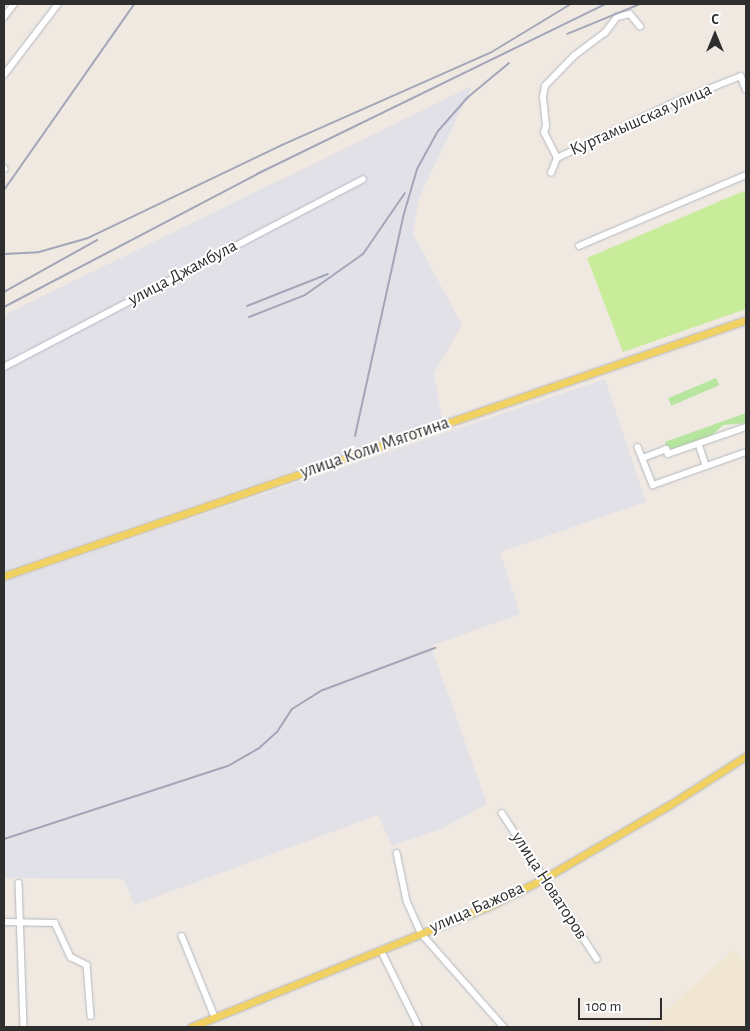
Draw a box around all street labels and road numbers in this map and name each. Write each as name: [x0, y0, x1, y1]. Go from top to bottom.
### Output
street label: Куртамышская улица: [567, 79, 715, 161]
street label: улица Джамбула: [125, 235, 241, 311]
street label: улица Коли Мяготина: [298, 412, 452, 484]
street label: улица Новаторов: [506, 828, 592, 944]
street label: улица Бажова: [427, 878, 527, 938]

